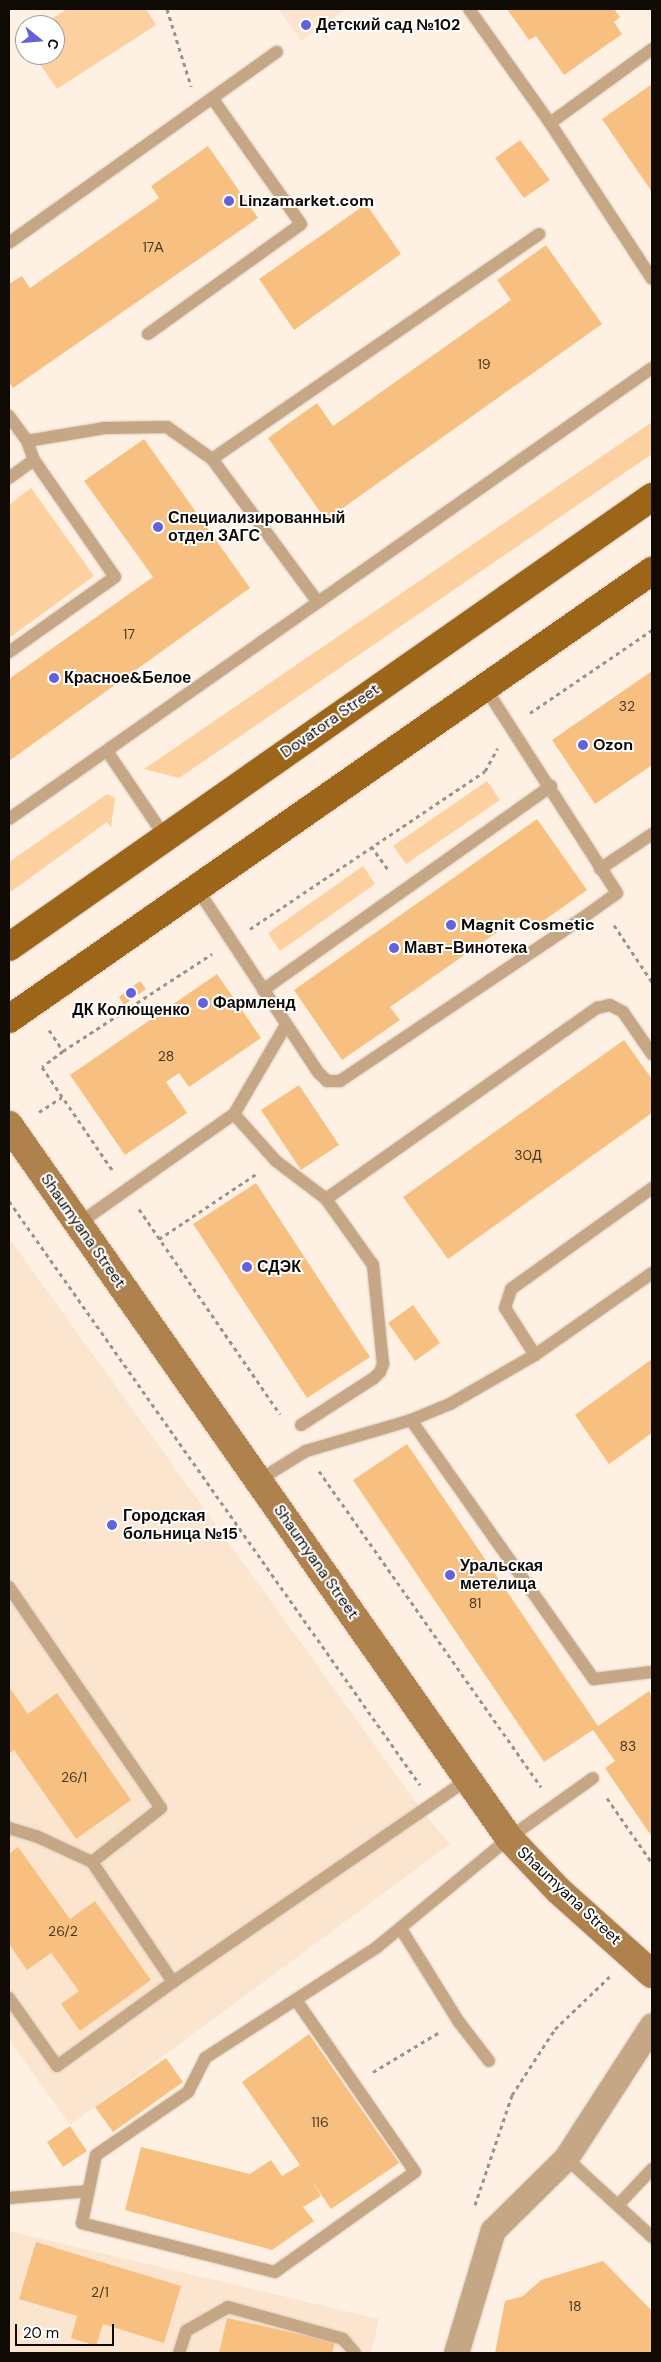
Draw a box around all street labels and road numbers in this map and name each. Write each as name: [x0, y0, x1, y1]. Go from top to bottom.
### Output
street label: Dovatora Street: [277, 680, 383, 762]
street label: Shaumyana Street: [36, 1170, 130, 1292]
street label: Shaumyana Street: [269, 1501, 363, 1623]
street label: Shaumyana Street: [513, 1843, 625, 1949]

